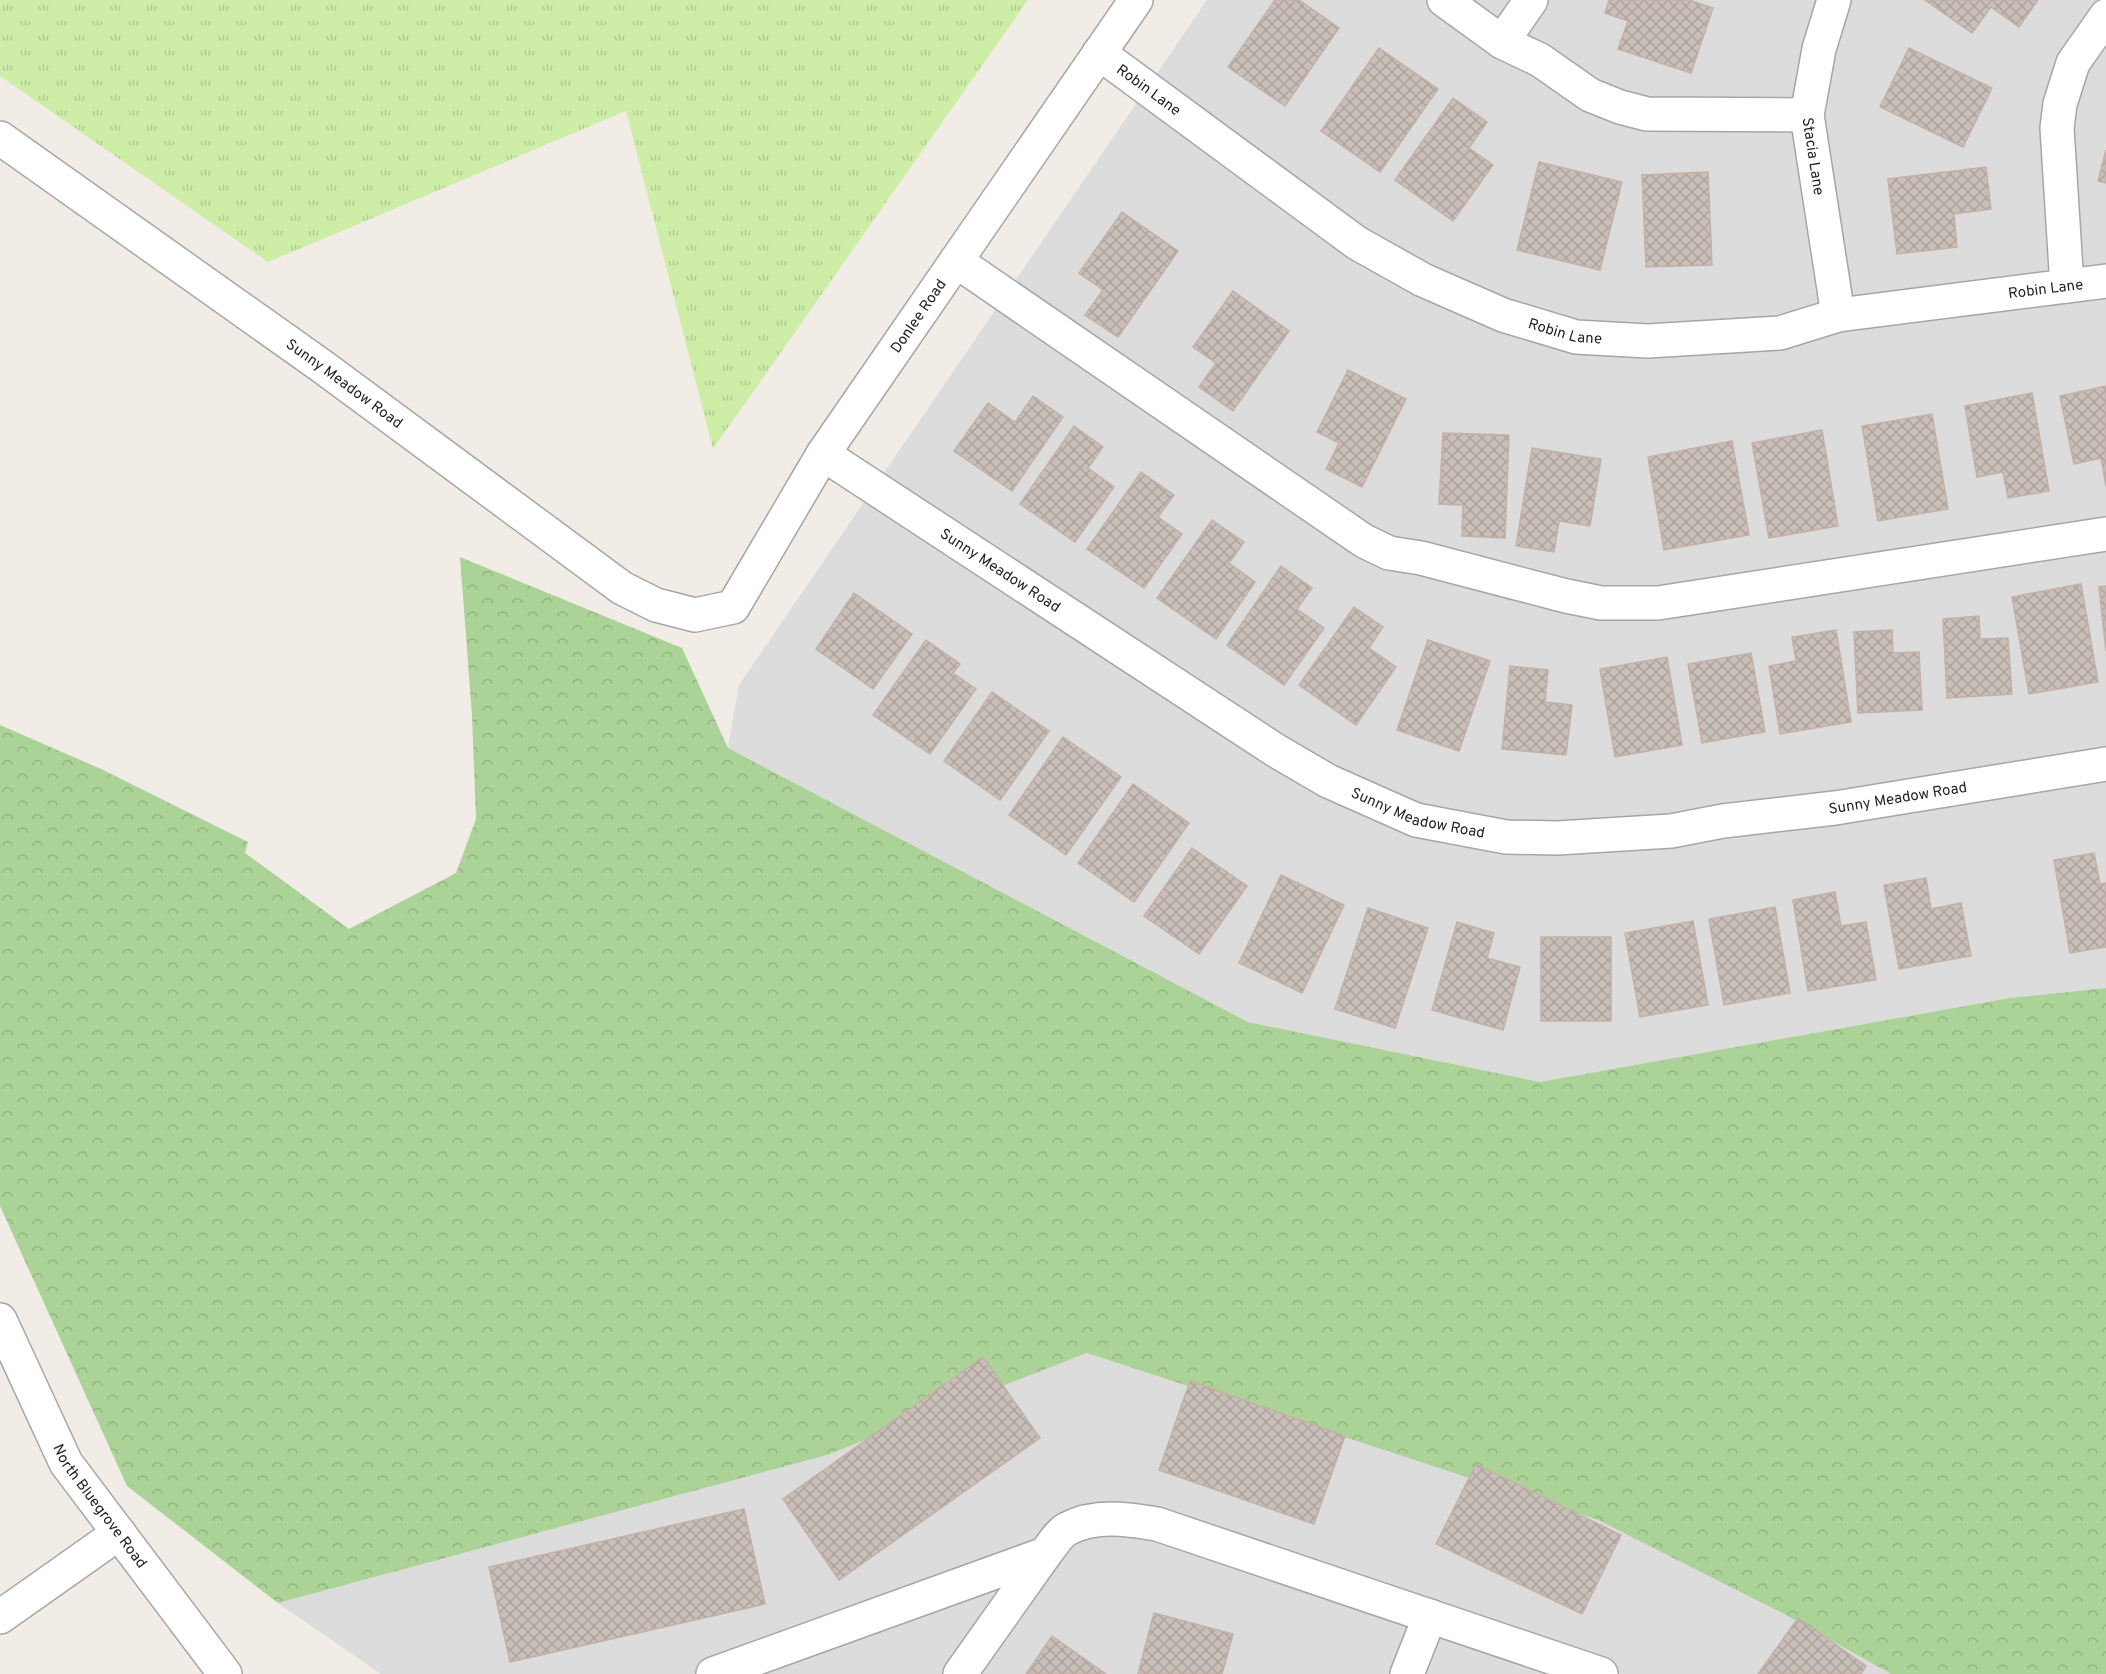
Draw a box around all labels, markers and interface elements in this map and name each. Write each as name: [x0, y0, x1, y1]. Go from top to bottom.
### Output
street label: Robin Lane: [1112, 61, 1184, 121]
street label: Stacia Lane: [1797, 116, 1827, 197]
street label: Donlee Road: [887, 276, 951, 357]
street label: Robin Lane: [2007, 276, 2084, 304]
street label: Robin Lane: [1526, 315, 1602, 349]
street label: Sunny Meadow Road: [282, 336, 406, 434]
street label: Sunny Meadow Road: [936, 525, 1063, 618]
street label: Sunny Meadow Road: [1828, 779, 1969, 820]
street label: Sunny Meadow Road: [1348, 784, 1486, 844]
street label: North Bluegrove Road: [48, 1441, 150, 1573]

